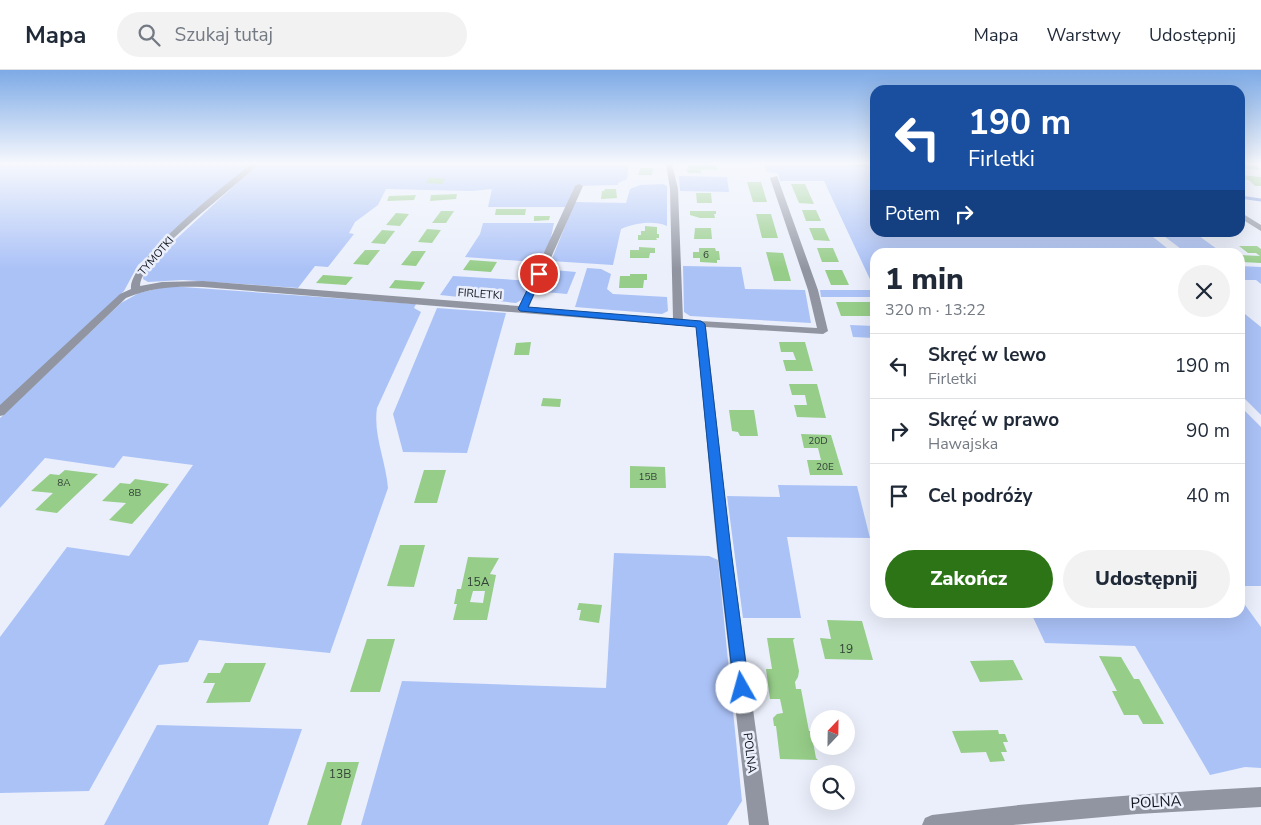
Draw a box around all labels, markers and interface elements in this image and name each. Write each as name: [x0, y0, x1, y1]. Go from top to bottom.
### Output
search box: [117, 12, 467, 57]
text: Mapa: [25, 19, 87, 51]
icon: search: [135, 21, 163, 49]
text: Szukaj tutaj: [175, 22, 273, 48]
text: Mapa: [974, 23, 1018, 47]
text: Warstwy: [1046, 23, 1121, 47]
text: Udostępnij: [1149, 23, 1236, 47]
text: 190 m: [968, 99, 1071, 146]
icon: left: [885, 105, 950, 170]
text: Firletki: [968, 144, 1035, 174]
icon: right: [950, 200, 978, 228]
text: Potem: [885, 201, 940, 227]
street label: TYMOTKI: [135, 233, 177, 279]
house number: 6: [703, 248, 709, 262]
pin: [518, 253, 560, 295]
text: 1 min: [885, 259, 964, 300]
icon: arrive: [525, 260, 553, 288]
button: close: [1178, 265, 1230, 317]
street label: FIRLETKI: [457, 285, 503, 303]
text: 320 m · 13:22: [885, 299, 986, 321]
text: Skręć w lewo: [928, 342, 1046, 368]
icon: left: [885, 352, 913, 380]
text: 190 m: [1175, 353, 1230, 379]
text: Firletki: [928, 368, 977, 390]
text: Skręć w prawo: [928, 407, 1059, 433]
icon: right: [885, 417, 913, 445]
text: 90 m: [1186, 418, 1230, 444]
text: Hawajska: [928, 433, 998, 455]
house number: 20D: [808, 434, 828, 448]
house number: 20E: [816, 460, 834, 474]
house number: 15B: [639, 470, 658, 484]
house number: 8A: [57, 476, 71, 490]
icon: arrive: [885, 482, 913, 510]
text: Cel podróży: [928, 483, 1032, 509]
text: 40 m: [1186, 483, 1230, 509]
house number: 8B: [129, 486, 142, 500]
button: Zakończ: [885, 550, 1053, 608]
button: Udostępnij: [1063, 550, 1230, 608]
house number: 15A: [466, 574, 490, 590]
house number: 19: [839, 641, 853, 657]
position arrow: [715, 661, 767, 713]
north arrow: [810, 710, 855, 755]
map controls: [810, 710, 855, 810]
street label: POLNA: [740, 732, 760, 774]
button: search: [810, 765, 855, 810]
house number: 13B: [329, 766, 351, 782]
street label: POLNA: [1130, 791, 1182, 813]

